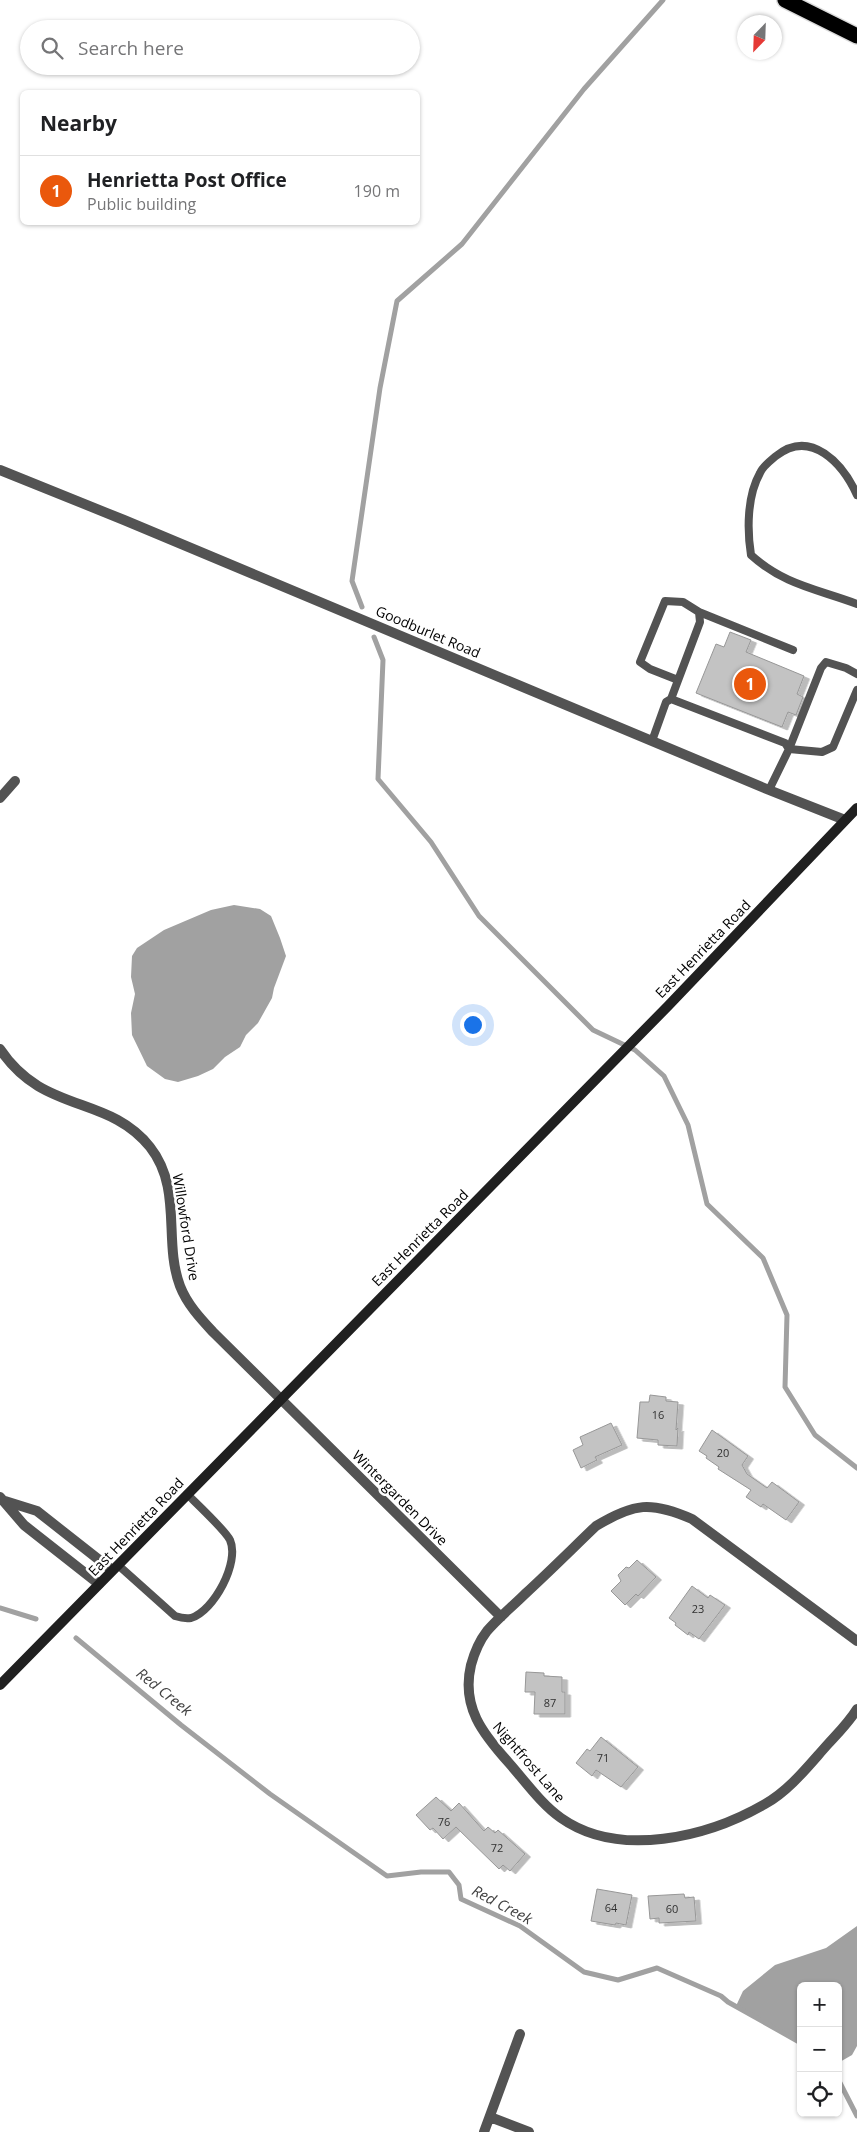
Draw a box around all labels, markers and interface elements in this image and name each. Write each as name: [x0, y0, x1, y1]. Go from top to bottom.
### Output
north arrow: [737, 15, 782, 60]
search box: [20, 20, 420, 75]
icon: search: [38, 34, 66, 62]
text: Search here: [78, 35, 184, 61]
text: Nearby: [40, 109, 117, 137]
text: Henrietta Post Office: [87, 167, 287, 193]
text: 1: [51, 180, 61, 202]
text: 190 m: [354, 180, 400, 202]
text: Public building: [87, 193, 196, 215]
street label: Goodburlet Road: [373, 601, 483, 662]
pin: 1: [734, 665, 766, 703]
street label: East Henrietta Road: [651, 895, 754, 1002]
your location: [460, 1012, 486, 1038]
street label: Willowford Drive: [169, 1172, 204, 1282]
street label: East Henrietta Road: [367, 1185, 472, 1290]
house number: 16: [652, 1407, 664, 1422]
house number: 20: [717, 1445, 729, 1460]
street label: Wintergarden Drive: [349, 1446, 452, 1550]
street label: East Henrietta Road: [84, 1473, 187, 1580]
house number: 23: [692, 1601, 704, 1616]
water label: Red Creek: [133, 1663, 197, 1720]
house number: 87: [544, 1695, 556, 1710]
street label: Nightfrost Lane: [489, 1717, 570, 1806]
house number: 71: [597, 1750, 609, 1765]
house number: 76: [438, 1814, 450, 1829]
house number: 72: [491, 1840, 503, 1855]
water label: Red Creek: [469, 1880, 537, 1929]
house number: 64: [605, 1900, 618, 1915]
house number: 60: [666, 1901, 678, 1916]
map controls: [797, 1982, 842, 2117]
button: +: [797, 1982, 842, 2027]
button: −: [797, 2027, 842, 2072]
button: locate: [797, 2072, 842, 2117]

